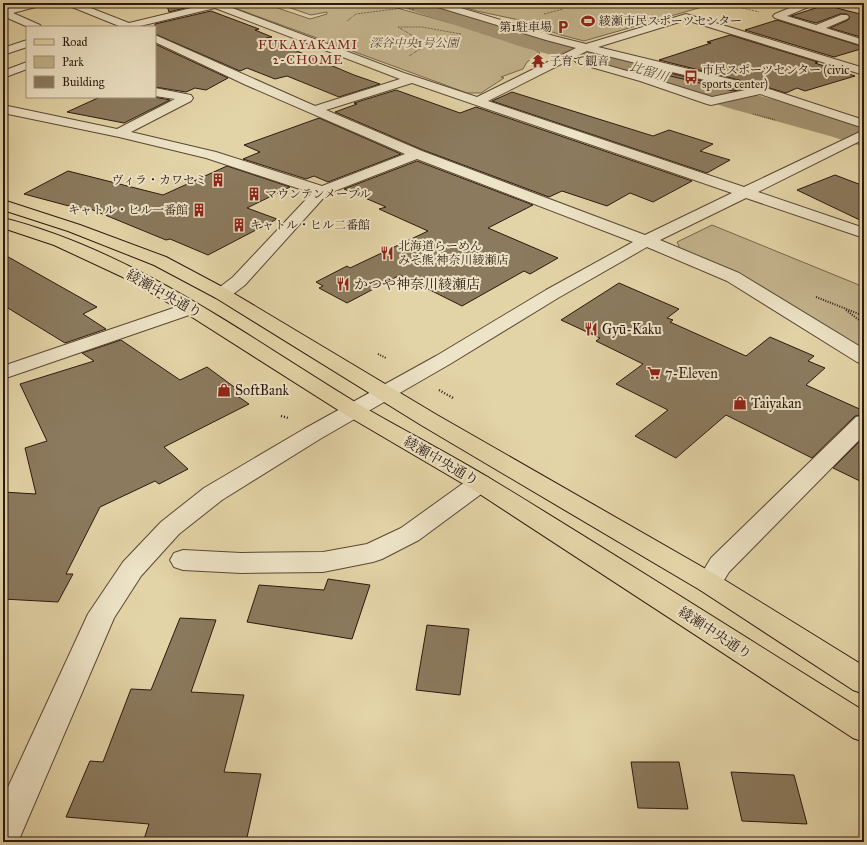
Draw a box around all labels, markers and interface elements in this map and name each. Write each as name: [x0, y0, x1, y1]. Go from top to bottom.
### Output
sports icon: 綾瀬市民スポーツセンター: [580, 13, 596, 29]
place label: 綾瀬市民スポーツセンター: [599, 14, 742, 28]
parking icon: 第1駐車場: [555, 19, 571, 35]
place label: 第1駐車場: [499, 20, 552, 34]
legend: [26, 26, 156, 98]
text: Road: [62, 35, 88, 49]
park label: 深谷中央1号公園: [370, 36, 460, 50]
district label: FUKAYAKAMI 2-CHOME: [258, 37, 358, 68]
temple icon: 子育て観音: [530, 53, 546, 69]
place label: 子育て観音: [549, 54, 609, 68]
text: Park: [62, 55, 84, 69]
water label: 比留川: [628, 59, 672, 86]
place label: 市民スポーツセンター (civic sports center): [702, 63, 849, 91]
bus stop icon: 市民スポーツセンター (civic sports center): [683, 69, 699, 85]
text: Building: [62, 75, 105, 90]
building icon: ヴィラ・カワセミ: [210, 172, 226, 188]
place label: ヴィラ・カワセミ: [112, 173, 207, 187]
building icon: マウンテンメープル: [246, 186, 262, 202]
place label: マウンテンメープル: [265, 187, 371, 201]
building icon: キャトル・ヒル一番館: [191, 202, 207, 218]
place label: キャトル・ヒル一番館: [68, 203, 188, 217]
building icon: キャトル・ヒル二番館: [231, 217, 247, 233]
place label: キャトル・ヒル二番館: [250, 218, 370, 232]
place label: 北海道らーめん みそ熊 神奈川綾瀬店: [398, 239, 509, 267]
restaurant icon: 北海道らーめん みそ熊 神奈川綾瀬店: [379, 245, 395, 261]
street label: 綾瀬中央通り: [123, 266, 205, 322]
restaurant icon: かつや神奈川綾瀬店: [335, 276, 351, 292]
place label: かつや神奈川綾瀬店: [354, 276, 480, 293]
restaurant icon: Gyū-Kaku: [583, 321, 599, 337]
place label: Gyū-Kaku: [602, 321, 662, 338]
supermarket icon: 7-Eleven: [646, 365, 662, 381]
place label: 7-Eleven: [665, 365, 718, 382]
shop icon: SoftBank: [216, 382, 232, 398]
place label: SoftBank: [235, 382, 290, 399]
shop icon: Taiyakan: [732, 395, 748, 411]
place label: Taiyakan: [751, 395, 802, 412]
street label: 綾瀬中央通り: [400, 433, 482, 489]
street label: 綾瀬中央通り: [675, 603, 755, 663]

